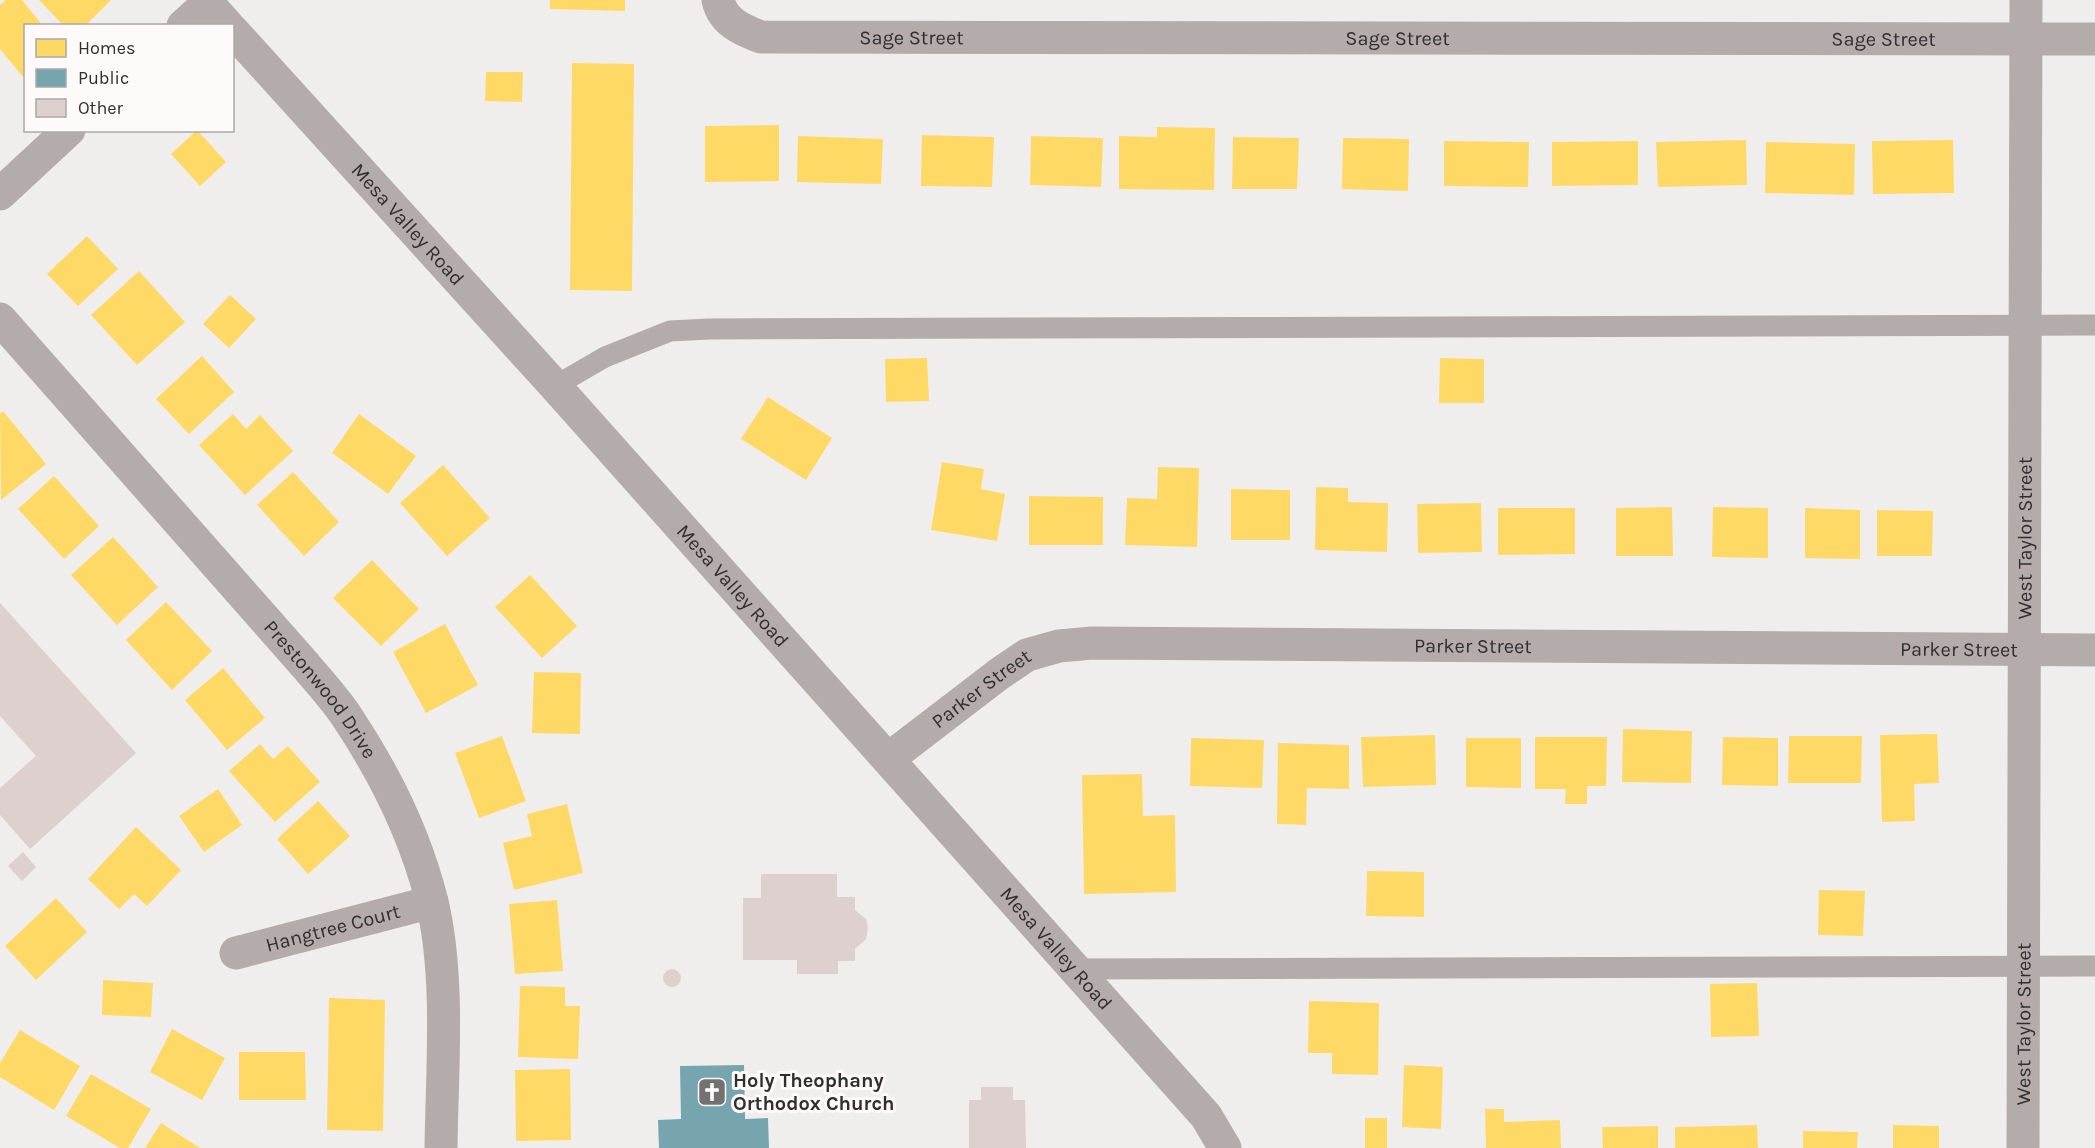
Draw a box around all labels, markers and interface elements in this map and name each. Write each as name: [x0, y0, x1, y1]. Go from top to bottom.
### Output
legend: [24, 24, 234, 132]
street label: Sage Street: [859, 26, 964, 49]
street label: Sage Street: [1345, 26, 1450, 50]
street label: Sage Street: [1831, 27, 1936, 50]
text: Homes: [78, 37, 135, 59]
text: Public: [78, 67, 129, 89]
text: Other: [78, 97, 123, 119]
street label: Mesa Valley Road: [347, 158, 469, 290]
street label: West Taylor Street: [2013, 456, 2036, 619]
street label: Mesa Valley Road: [672, 519, 794, 652]
street label: Prestonwood Drive: [259, 615, 382, 762]
street label: Parker Street: [1414, 634, 1532, 658]
street label: Parker Street: [1900, 637, 2018, 661]
street label: Parker Street: [927, 644, 1036, 733]
street label: Mesa Valley Road: [996, 882, 1117, 1014]
street label: Hangtree Court: [263, 899, 403, 956]
street label: West Taylor Street: [2012, 942, 2035, 1105]
place label: Holy Theophany Orthodox Church: [733, 1069, 894, 1115]
church icon: Holy Theophany Orthodox Church: [696, 1076, 728, 1108]

